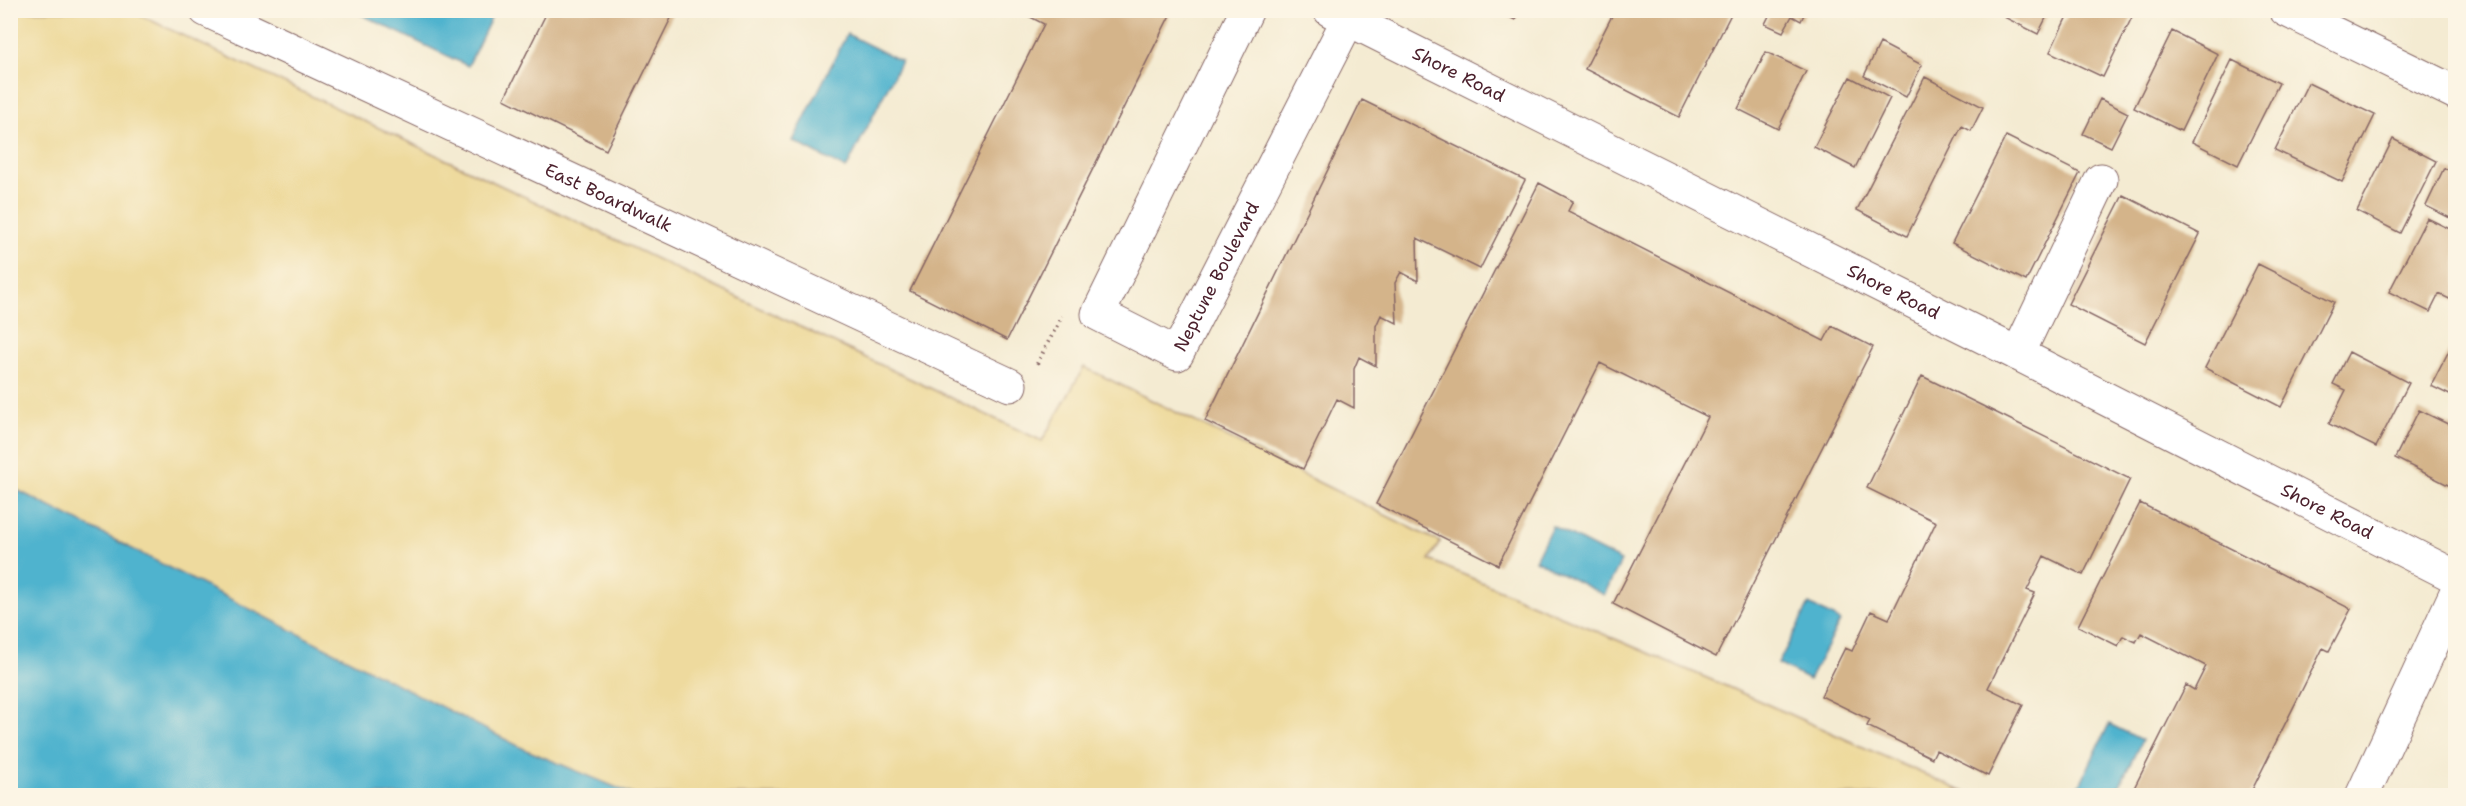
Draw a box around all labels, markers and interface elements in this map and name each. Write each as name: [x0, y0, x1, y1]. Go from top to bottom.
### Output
street label: Shore Road: [1408, 41, 1509, 108]
street label: East Boardwalk: [541, 158, 676, 238]
street label: Neptune Boulevard: [1168, 198, 1265, 356]
street label: Shore Road: [1843, 258, 1944, 325]
street label: Shore Road: [2277, 478, 2377, 545]

